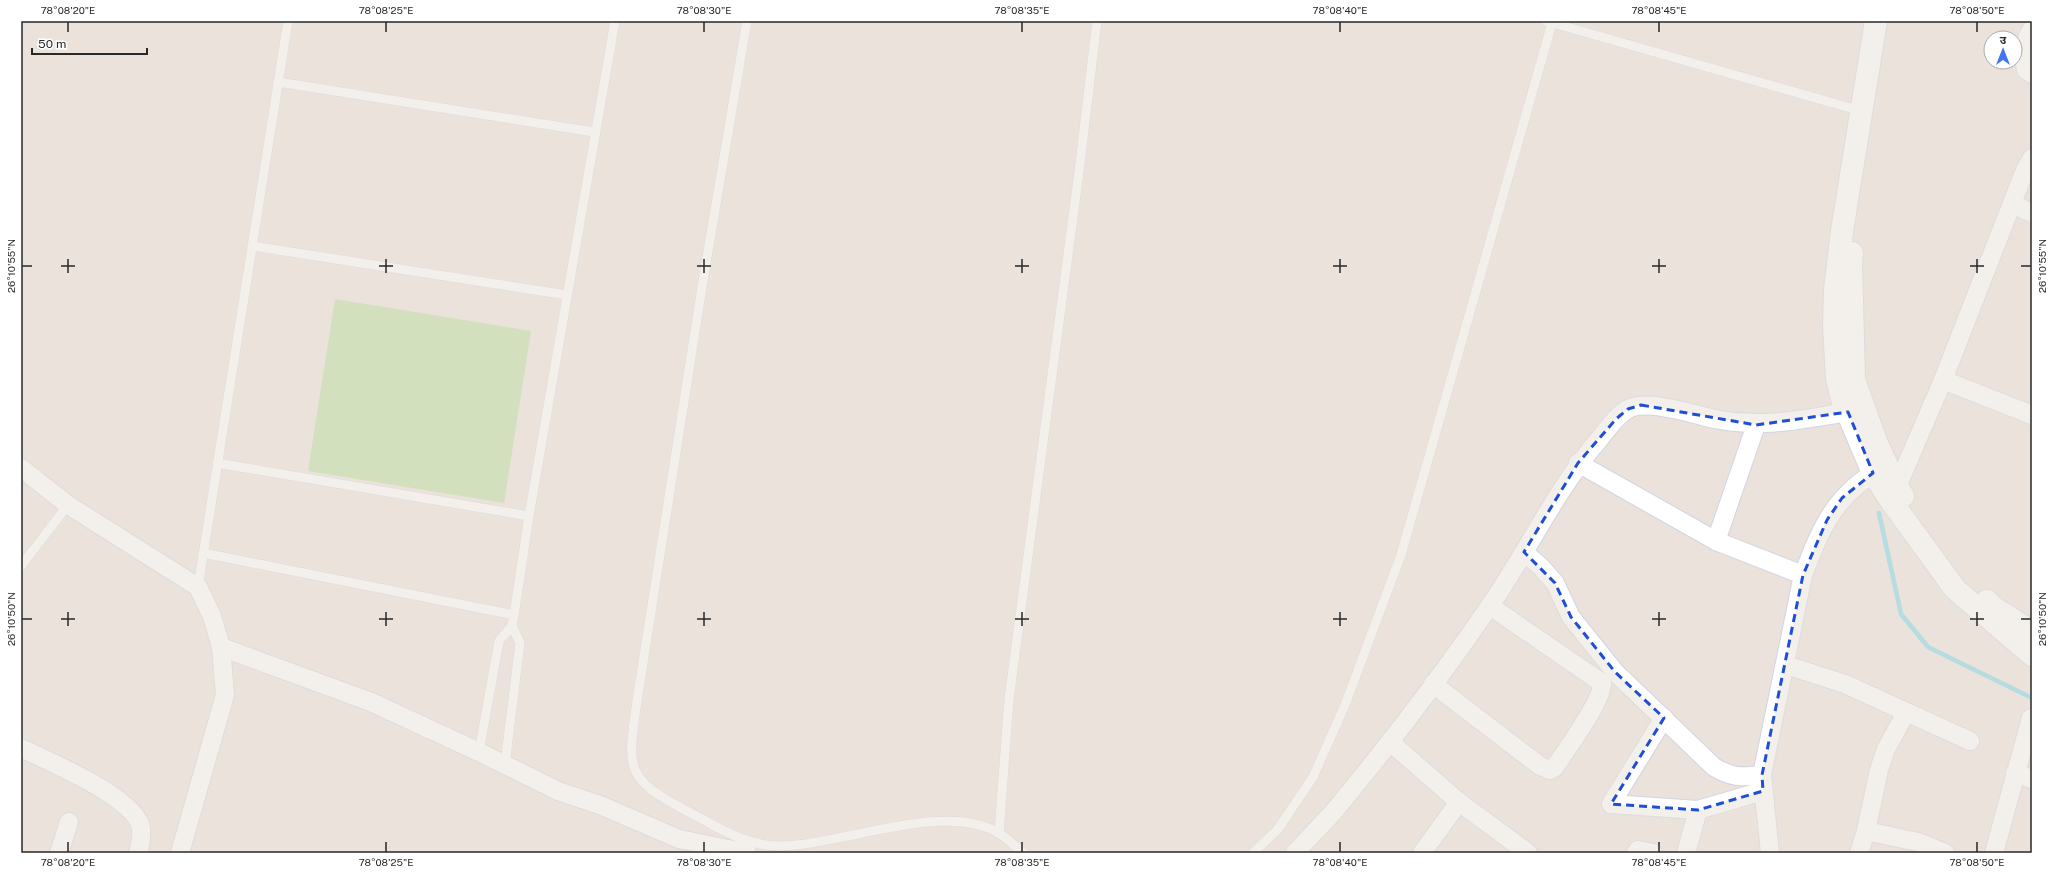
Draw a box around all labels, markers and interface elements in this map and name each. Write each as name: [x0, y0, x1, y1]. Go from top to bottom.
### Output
text: 78°08'20"E: [41, 4, 95, 16]
text: 78°08'25"E: [359, 4, 413, 16]
text: 78°08'30"E: [677, 4, 731, 16]
text: 78°08'35"E: [994, 4, 1050, 16]
text: 78°08'40"E: [1313, 4, 1367, 16]
text: 78°08'45"E: [1632, 4, 1687, 16]
text: 78°08'50"E: [1950, 4, 2004, 16]
scale bar: [32, 30, 147, 56]
north arrow: [1983, 30, 2023, 70]
text: उ: [2000, 34, 2007, 46]
text: 50 m: [38, 37, 66, 51]
text: 26°10'55"N: [5, 239, 17, 293]
text: 26°10'55"N: [2036, 239, 2048, 293]
text: 26°10'50"N: [5, 592, 17, 646]
text: 26°10'50"N: [2036, 592, 2048, 646]
text: 78°08'20"E: [41, 856, 95, 868]
text: 78°08'25"E: [359, 856, 413, 868]
text: 78°08'30"E: [677, 856, 731, 868]
text: 78°08'35"E: [994, 856, 1050, 868]
text: 78°08'40"E: [1313, 856, 1367, 868]
text: 78°08'45"E: [1632, 856, 1687, 868]
text: 78°08'50"E: [1950, 856, 2004, 868]

